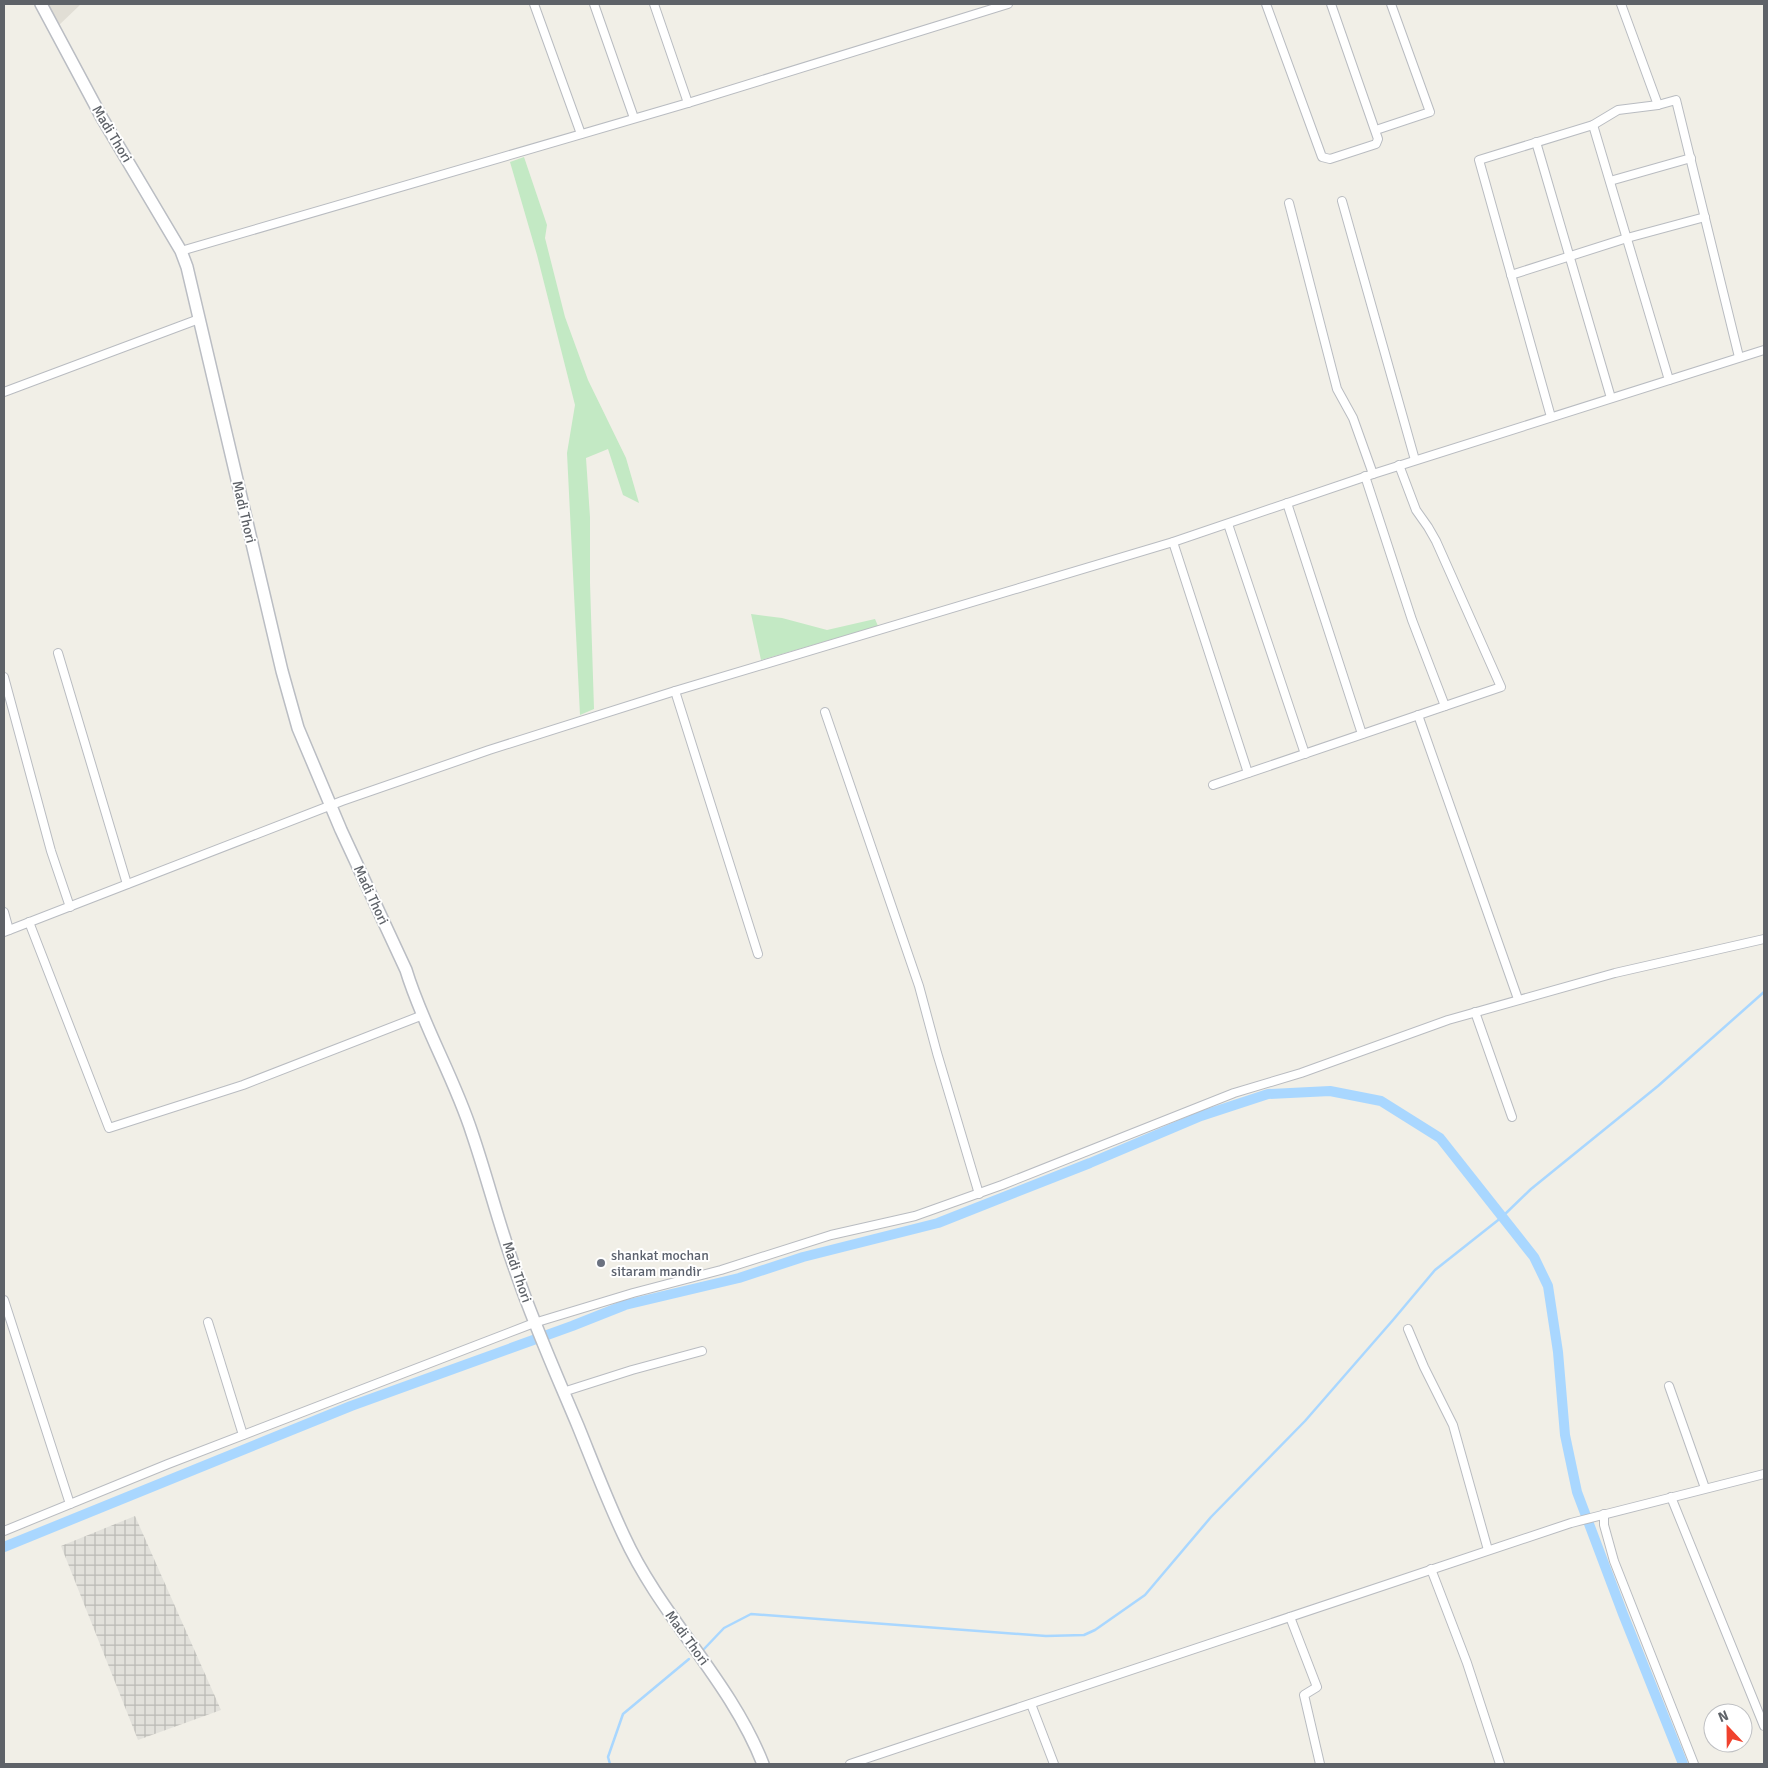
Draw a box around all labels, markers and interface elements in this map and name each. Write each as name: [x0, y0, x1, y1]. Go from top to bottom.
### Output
street label: Madi Thori: [88, 102, 136, 166]
street label: Madi Thori: [229, 479, 259, 545]
street label: Madi Thori: [350, 863, 392, 927]
street label: Madi Thori: [499, 1239, 535, 1305]
place label: shankat mochan sitaram mandir: [611, 1247, 709, 1280]
marker: shankat mochan sitaram mandir: [595, 1257, 607, 1269]
street label: Madi Thori: [661, 1607, 713, 1669]
north arrow: [1703, 1703, 1753, 1753]
text: N: [1716, 1707, 1731, 1726]

